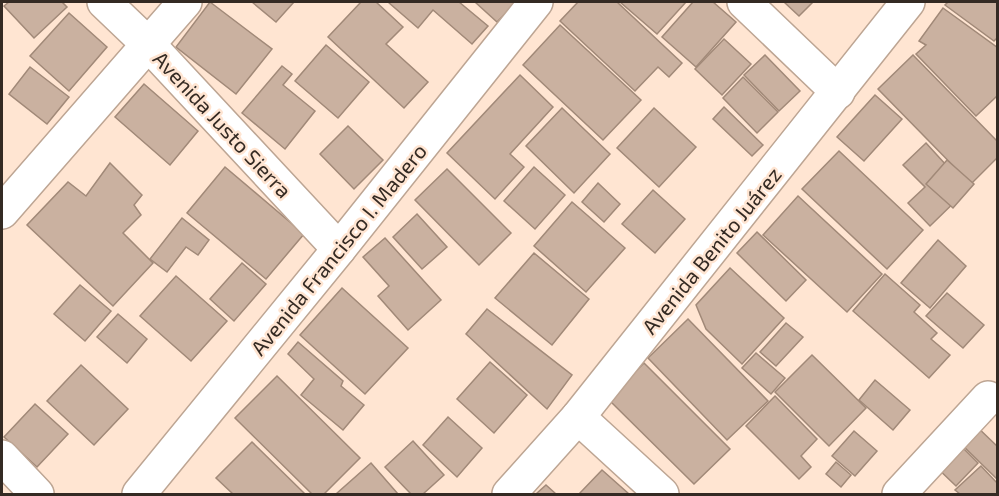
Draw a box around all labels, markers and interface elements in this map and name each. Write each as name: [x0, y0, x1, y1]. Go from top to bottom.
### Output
street label: Avenida Justo Sierra: [149, 46, 297, 202]
street label: Avenida Francisco I. Madero: [245, 138, 431, 360]
street label: Avenida Benito Juárez: [636, 162, 786, 338]

